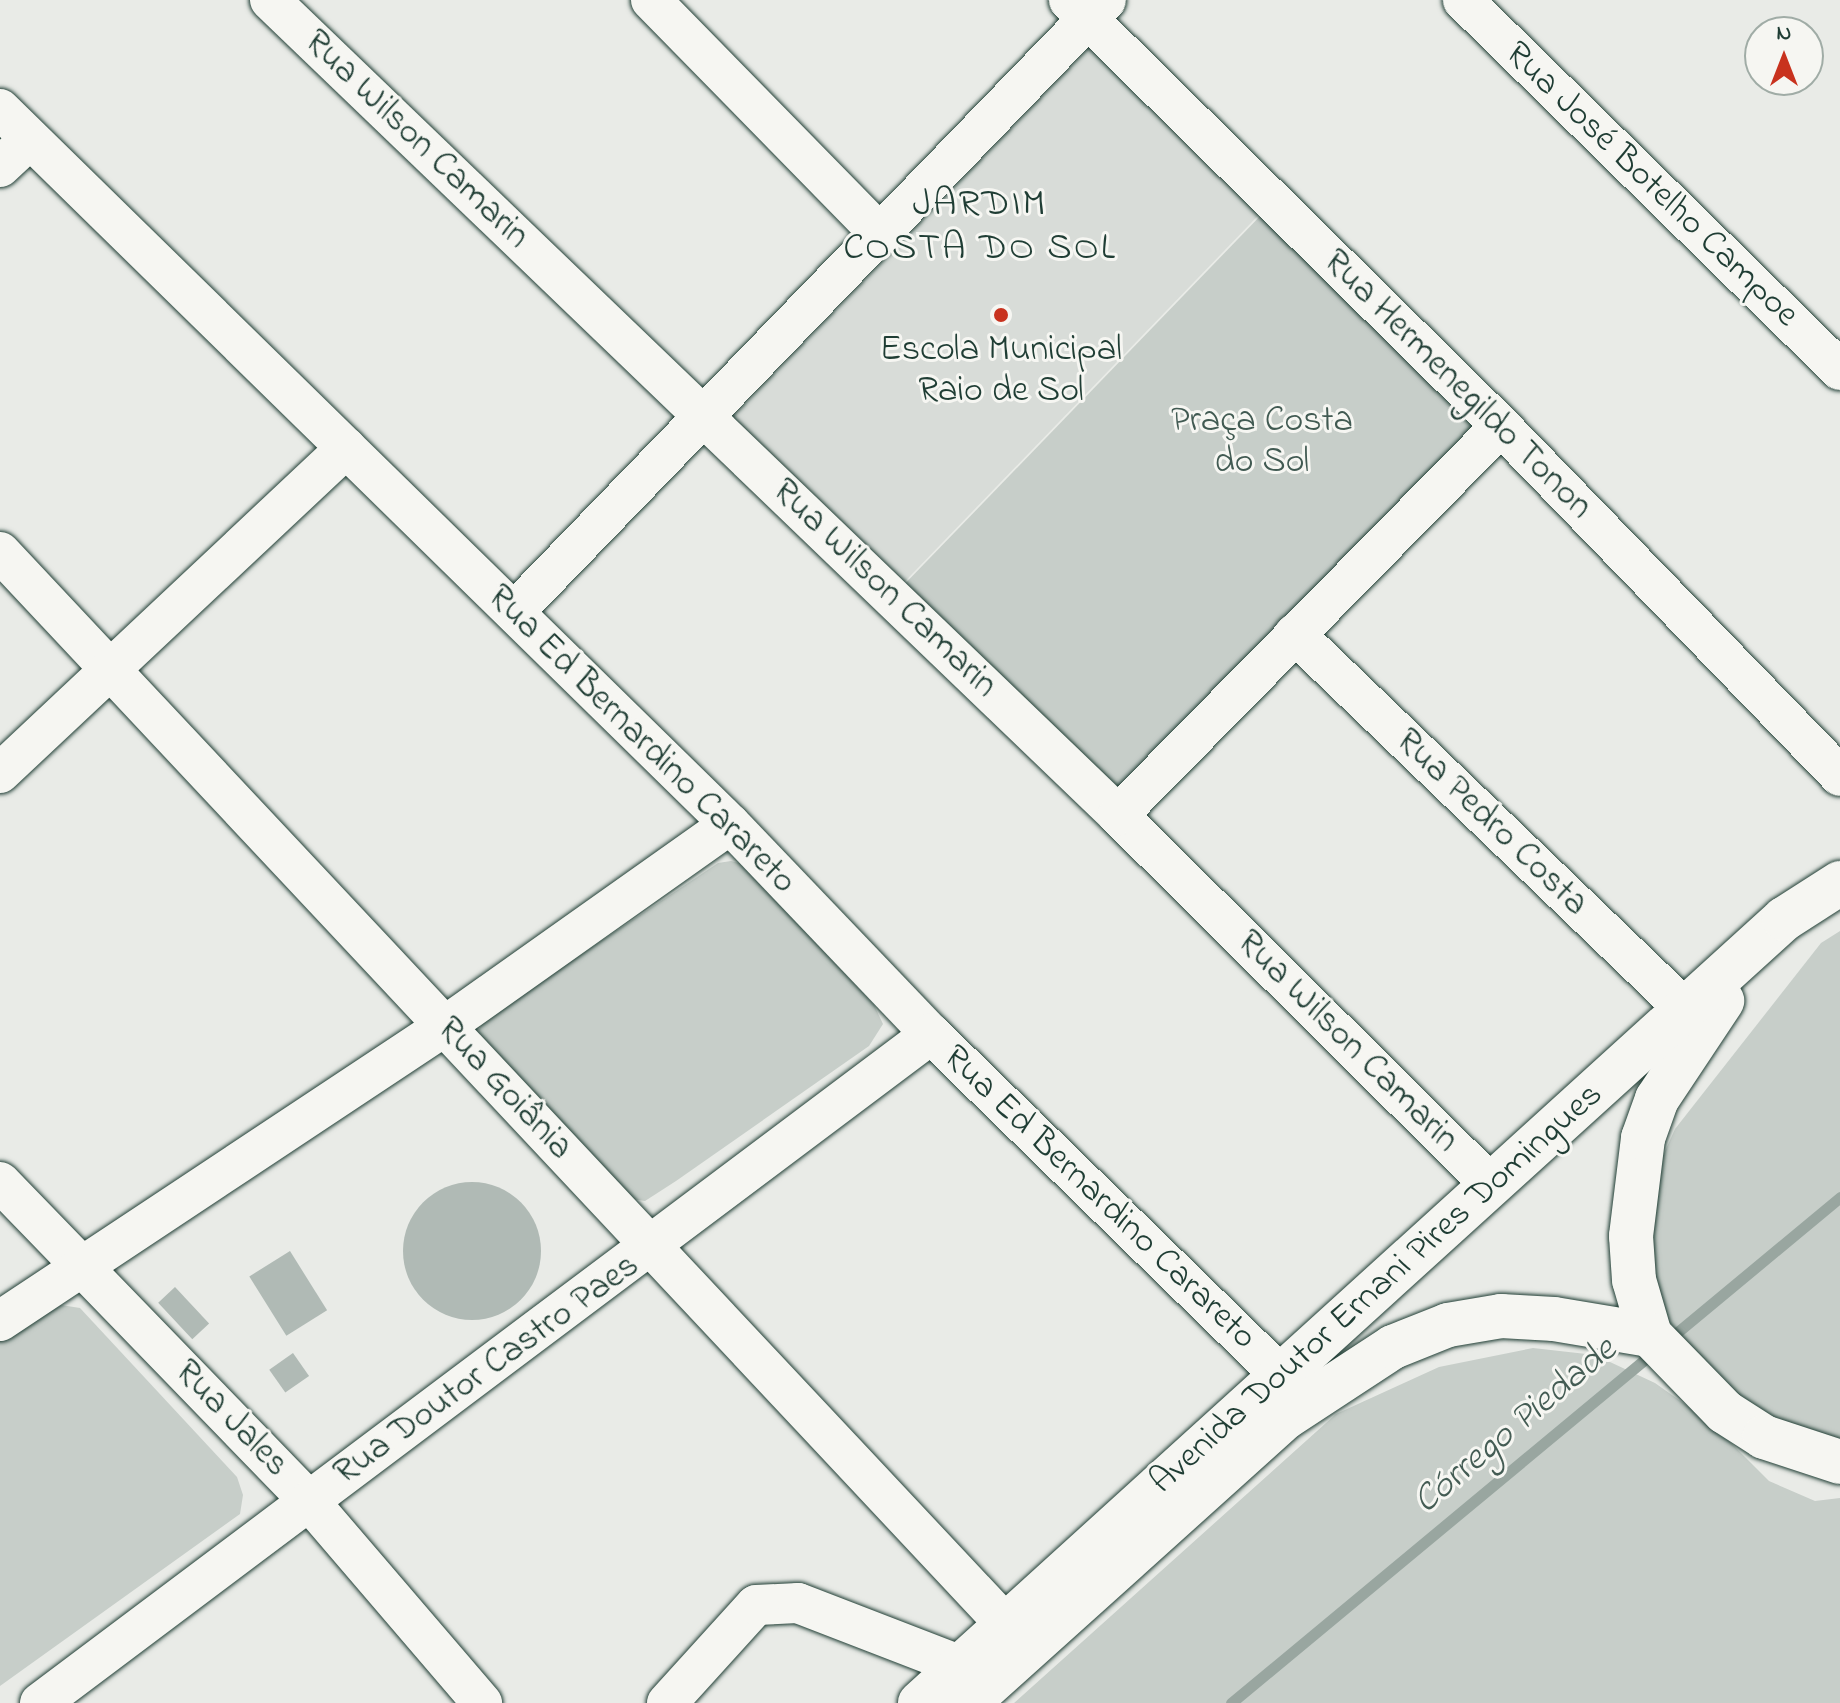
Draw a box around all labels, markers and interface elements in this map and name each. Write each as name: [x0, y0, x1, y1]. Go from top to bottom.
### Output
north arrow: [1744, 16, 1824, 96]
text: N: [1777, 18, 1791, 50]
street label: Rua Wilson Camarin: [294, 21, 538, 259]
street label: Rua José Botelho Campoe: [1495, 33, 1807, 337]
district label: JARDIM COSTA DO SOL: [843, 183, 1117, 272]
street label: Rua Hermenegildo Tonon: [1313, 241, 1601, 529]
marker: Escola Municipal Raio de Sol: [992, 306, 1010, 324]
place label: Escola Municipal Raio de Sol: [880, 328, 1122, 413]
park label: Praça Costa do Sol: [1171, 399, 1353, 484]
street label: Rua Wilson Camarin: [762, 470, 1006, 708]
street label: Rua Ed Bernardino Carareto: [477, 576, 805, 904]
street label: Rua Pedro Costa: [1386, 720, 1596, 926]
street label: Rua Wilson Camarin: [1227, 922, 1467, 1162]
street label: Rua Goiânia: [427, 1009, 581, 1169]
street label: Rua Ed Bernardino Carareto: [933, 1037, 1265, 1359]
street label: Avenida Doutor Ernani Pires Domingues: [1142, 1074, 1612, 1504]
street label: Rua Doutor Castro Paes: [326, 1245, 648, 1495]
water label: Córrego Piedade: [1405, 1329, 1627, 1525]
street label: Rua Jales: [165, 1351, 297, 1487]

